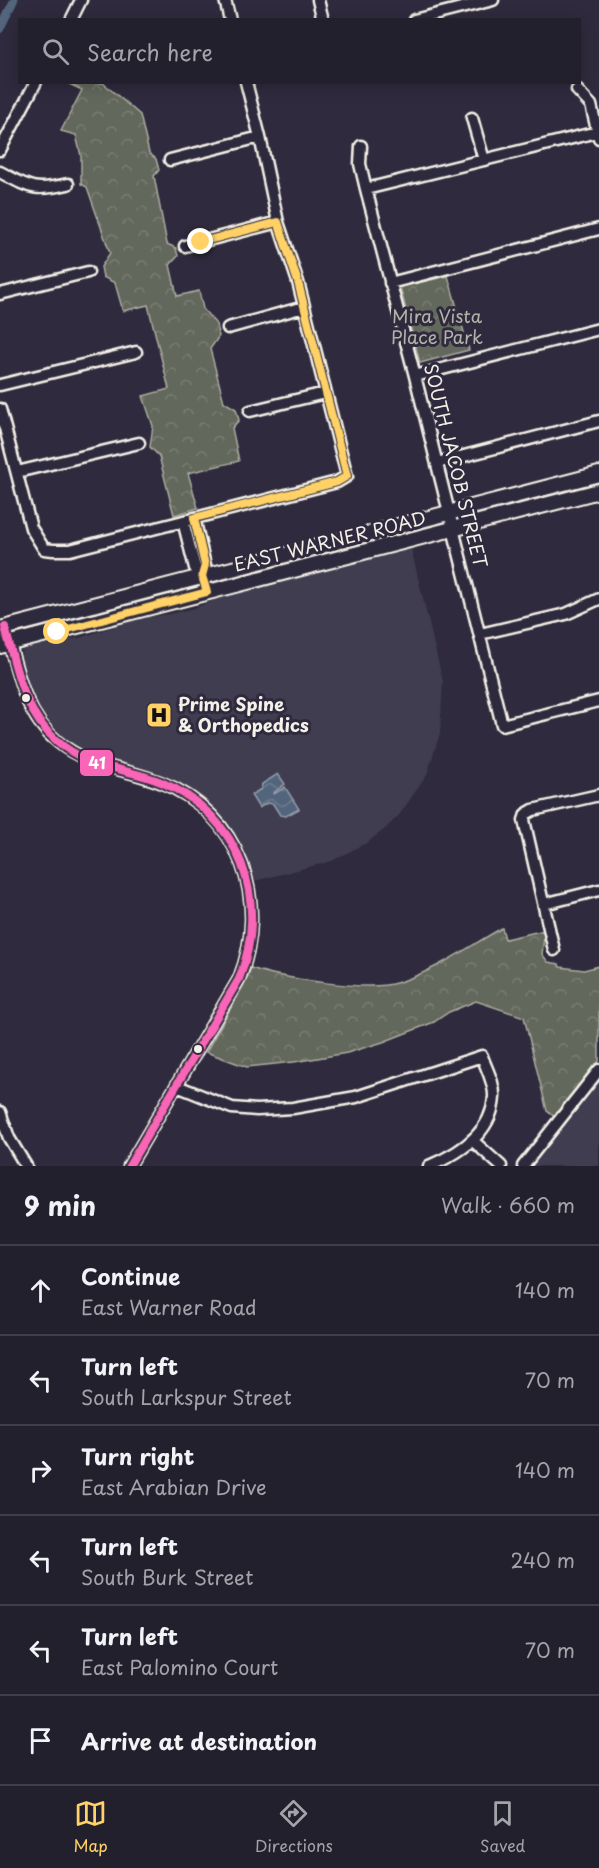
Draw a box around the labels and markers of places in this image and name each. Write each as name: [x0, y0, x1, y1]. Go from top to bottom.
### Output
place label: Prime Spine & Orthopedics: [178, 690, 309, 738]
unlabelled marker: [20, 692, 32, 704]
hospital icon: Prime Spine & Orthopedics: [144, 700, 174, 730]
unlabelled marker: [192, 1043, 204, 1055]

